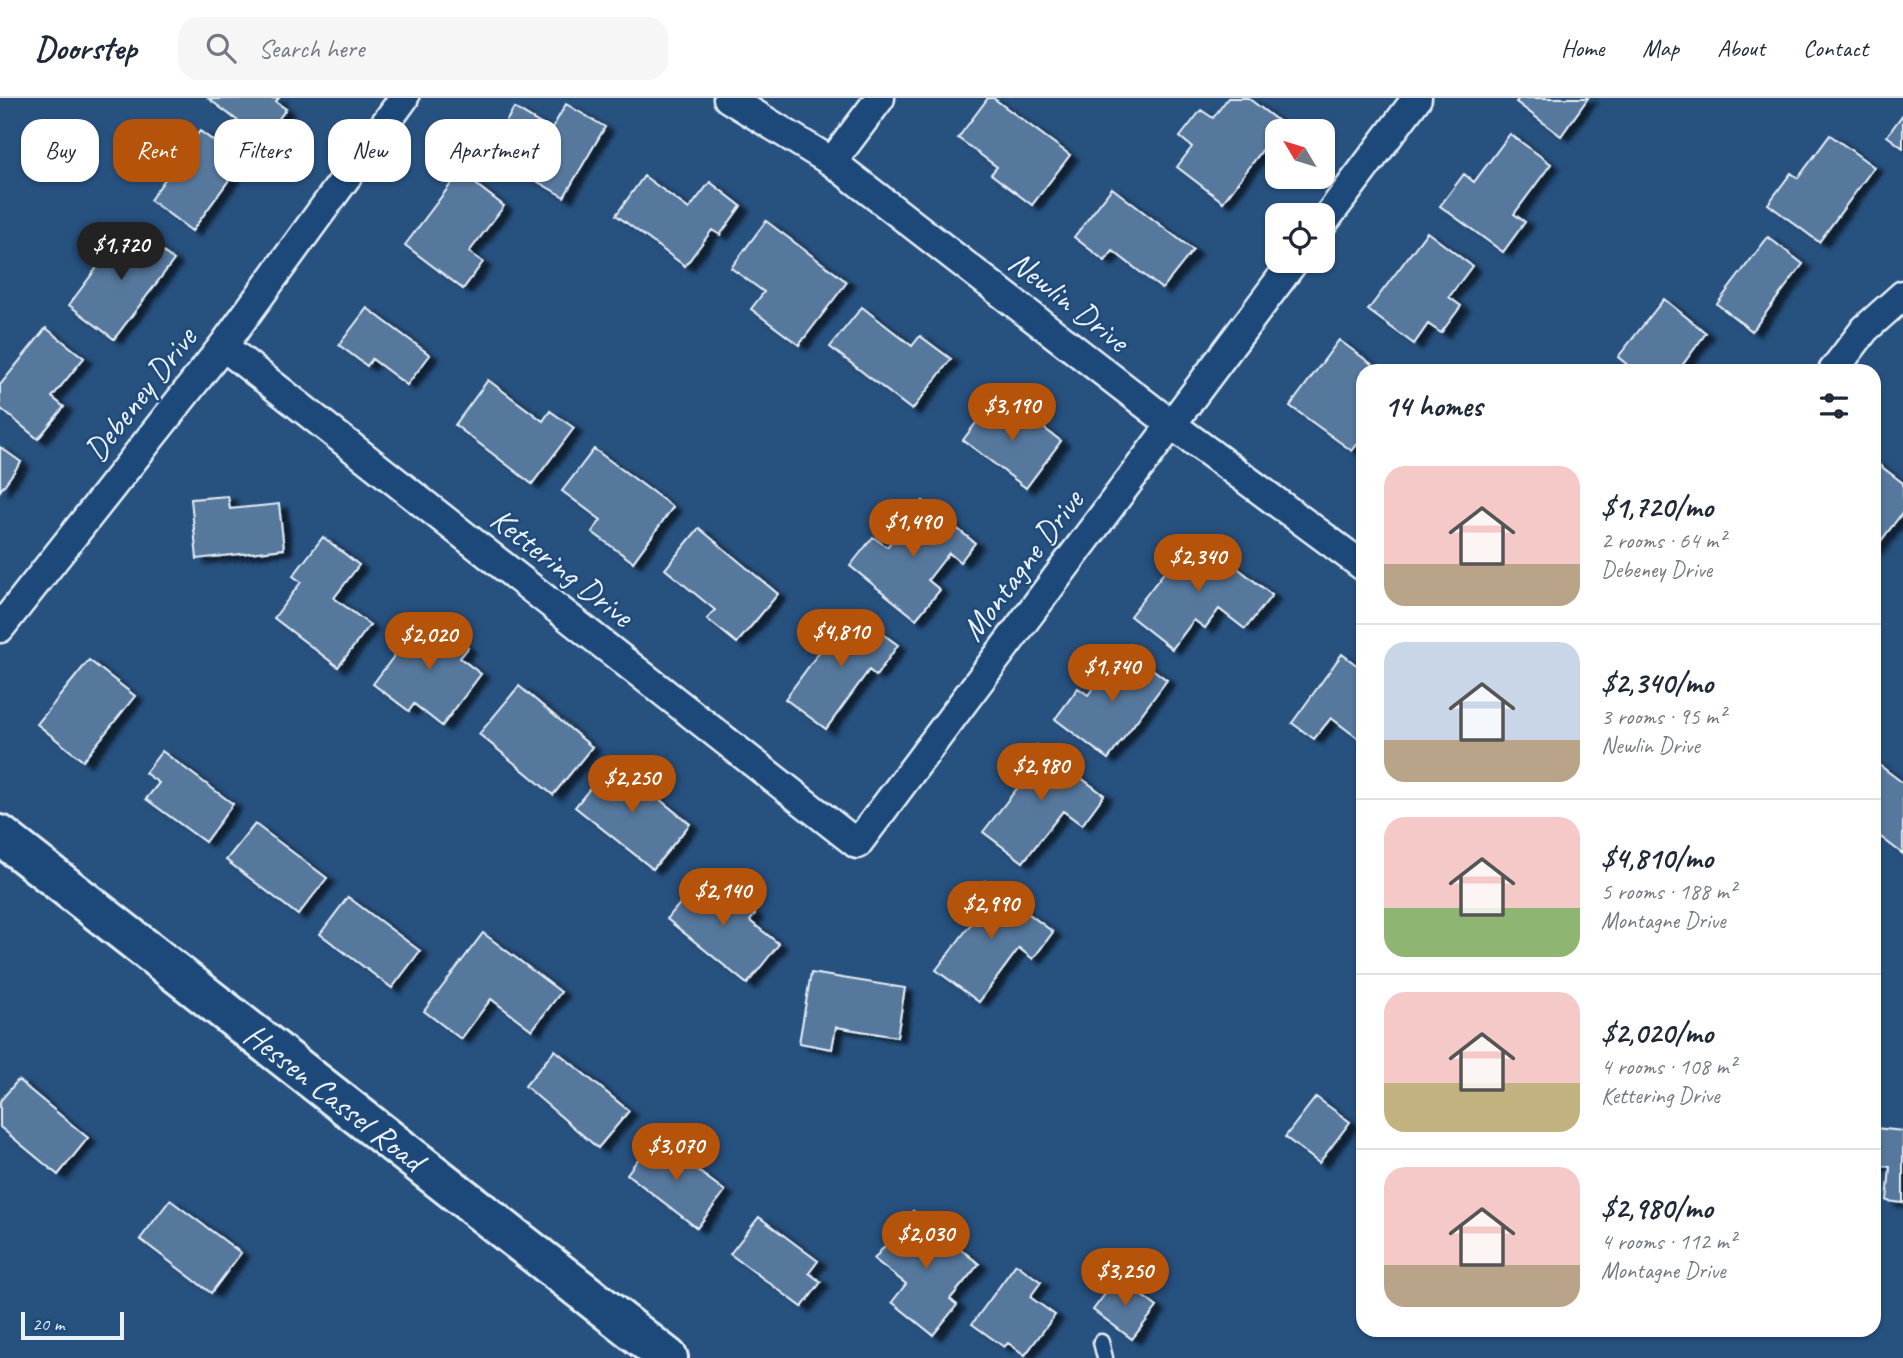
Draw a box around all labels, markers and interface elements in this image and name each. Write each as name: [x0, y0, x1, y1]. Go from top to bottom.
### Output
search box: [178, 17, 668, 80]
text: Doorstep: [35, 27, 136, 69]
icon: search: [202, 29, 240, 67]
text: Search here: [258, 32, 364, 65]
text: Home: [1561, 33, 1604, 63]
text: Map: [1642, 33, 1679, 63]
text: About: [1717, 33, 1765, 63]
text: Contact: [1803, 33, 1868, 63]
chip: Buy: [21, 119, 99, 182]
chip: Rent: [113, 119, 200, 182]
chip: Filters: [214, 119, 314, 182]
chip: New: [328, 119, 411, 182]
chip: Apartment: [425, 119, 561, 182]
north arrow: [1265, 119, 1335, 189]
map controls: [1265, 119, 1335, 273]
button: locate: [1265, 203, 1335, 273]
pin: $1,720: [64, 222, 178, 282]
text: $1,720: [93, 230, 149, 259]
street label: Newlin Drive: [1000, 241, 1139, 363]
street label: Debeney Drive: [74, 317, 207, 470]
pin: $3,190: [955, 384, 1069, 443]
text: 14 homes: [1384, 387, 1482, 425]
icon: filters: [1815, 387, 1853, 425]
text: $3,190: [984, 391, 1040, 420]
street label: Montagne Drive: [952, 479, 1094, 649]
text: $1,720/mo: [1601, 488, 1713, 526]
icon: home: [1440, 494, 1524, 578]
street label: Kettering Drive: [482, 498, 644, 637]
pin: $1,490: [856, 500, 970, 559]
text: $1,490: [885, 507, 941, 536]
text: 2 rooms · 64 m²: [1601, 526, 1725, 555]
pin: $2,340: [1141, 534, 1255, 594]
text: $2,340: [1170, 542, 1226, 571]
text: Debeney Drive: [1601, 555, 1712, 584]
pin: $4,810: [784, 610, 898, 669]
pin: $2,020: [372, 612, 486, 672]
text: $4,810: [813, 617, 869, 646]
text: $2,020: [401, 620, 457, 649]
pin: $1,740: [1055, 644, 1169, 704]
text: $1,740: [1084, 652, 1140, 681]
text: $2,340/mo: [1601, 664, 1713, 702]
icon: home: [1440, 670, 1524, 754]
text: 3 rooms · 95 m²: [1601, 702, 1725, 731]
text: Newlin Drive: [1601, 731, 1700, 760]
pin: $2,980: [984, 744, 1098, 803]
text: $2,980: [1013, 751, 1069, 780]
pin: $2,250: [575, 756, 689, 815]
text: $2,250: [604, 763, 660, 792]
text: $4,810/mo: [1601, 839, 1713, 877]
icon: home: [1440, 845, 1524, 929]
pin: $2,140: [666, 868, 780, 928]
text: $2,140: [695, 876, 751, 905]
text: 5 rooms · 188 m²: [1601, 877, 1736, 906]
pin: $2,990: [934, 882, 1048, 941]
text: $2,990: [963, 889, 1019, 918]
text: Montagne Drive: [1601, 906, 1725, 935]
street label: Hessen Cassel Road: [236, 1014, 436, 1183]
text: $2,020/mo: [1601, 1014, 1713, 1052]
icon: home: [1440, 1020, 1524, 1104]
text: 4 rooms · 108 m²: [1601, 1052, 1736, 1081]
text: Kettering Drive: [1601, 1081, 1720, 1110]
pin: $3,070: [619, 1124, 733, 1183]
text: $3,070: [648, 1131, 704, 1160]
text: $2,980/mo: [1601, 1189, 1713, 1227]
icon: home: [1440, 1195, 1524, 1279]
pin: $2,030: [869, 1212, 983, 1271]
text: $2,030: [898, 1219, 954, 1248]
text: 4 rooms · 112 m²: [1601, 1227, 1736, 1256]
pin: $3,250: [1068, 1248, 1182, 1308]
text: $3,250: [1097, 1256, 1153, 1285]
text: Montagne Drive: [1601, 1256, 1725, 1285]
scale bar: [21, 1309, 124, 1341]
text: 20 m: [32, 1312, 64, 1336]

